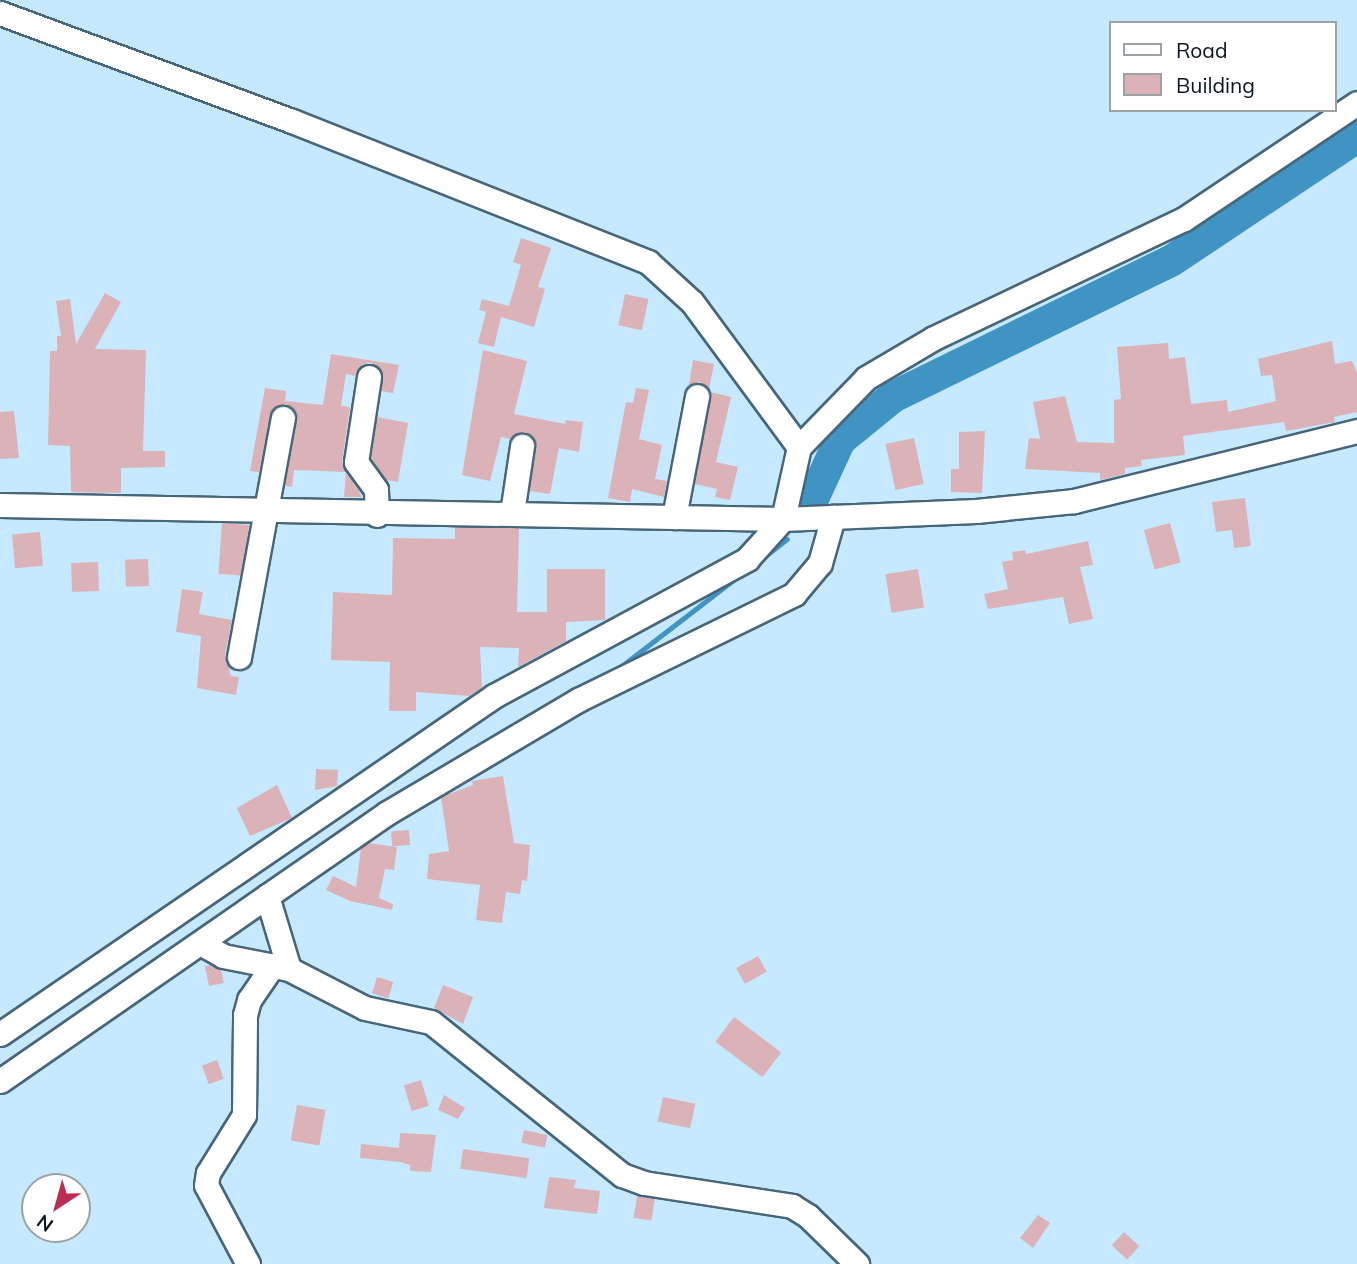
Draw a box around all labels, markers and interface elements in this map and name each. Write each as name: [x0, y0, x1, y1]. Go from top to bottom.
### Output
legend: [1108, 21, 1336, 112]
text: Road: [1176, 37, 1227, 63]
text: Building: [1176, 72, 1255, 98]
north arrow: [21, 1173, 91, 1243]
text: N: [32, 1209, 58, 1237]

